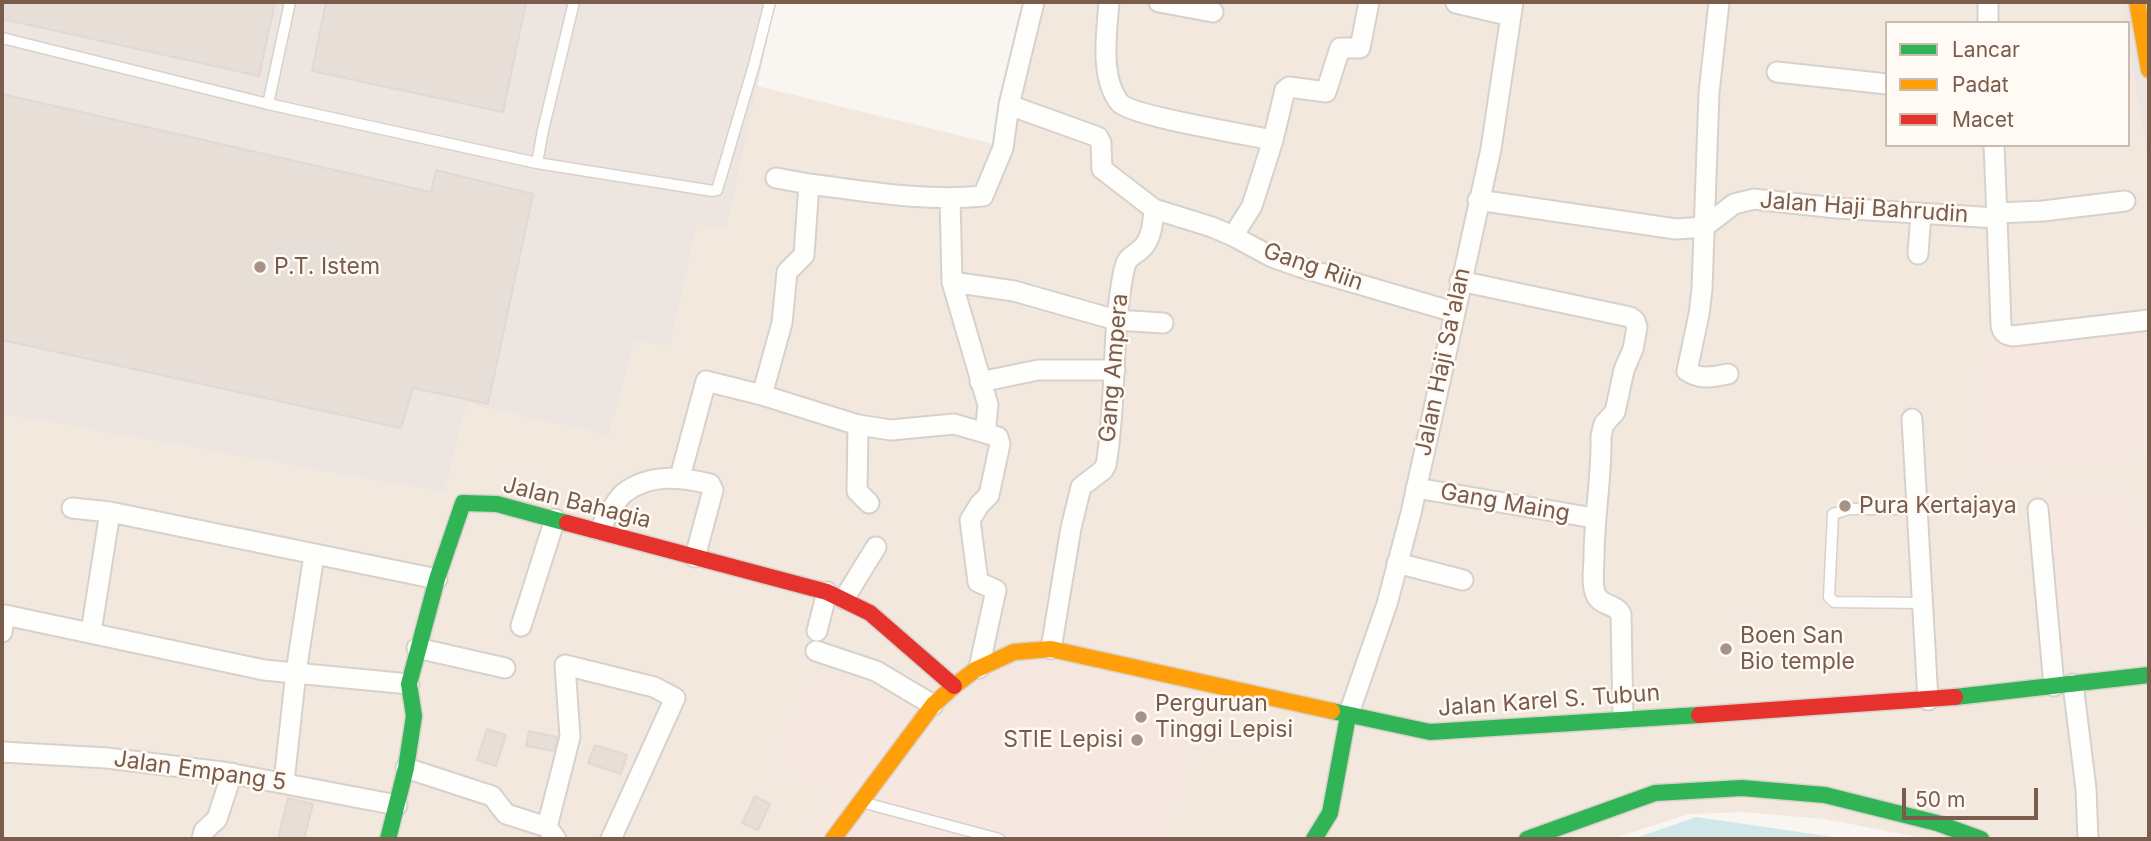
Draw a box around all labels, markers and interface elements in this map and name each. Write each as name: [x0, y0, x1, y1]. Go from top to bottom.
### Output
legend: [1885, 21, 2130, 147]
text: Lancar: [1952, 37, 2020, 62]
text: Padat: [1952, 72, 2009, 97]
text: Macet: [1952, 107, 2014, 132]
street label: Jalan Haji Bahrudin: [1759, 187, 1969, 229]
street label: Gang Riin: [1259, 237, 1367, 297]
place label: P.T. Istem: [274, 253, 380, 281]
marker: P.T. Istem: [252, 259, 268, 275]
street label: Jalan Haji Sa'alan: [1410, 265, 1476, 459]
street label: Gang Ampera: [1094, 292, 1134, 444]
street label: Jalan Bahagia: [500, 471, 654, 535]
street label: Gang Maing: [1438, 478, 1572, 528]
place label: Pura Kertajaya: [1859, 492, 2017, 520]
marker: Pura Kertajaya: [1837, 498, 1853, 514]
place label: Boen San Bio temple: [1740, 622, 1855, 676]
marker: Boen San Bio temple: [1718, 641, 1734, 657]
street label: Jalan Karel S. Tubun: [1437, 679, 1661, 723]
place label: Perguruan Tinggi Lepisi: [1155, 690, 1293, 744]
marker: Perguruan Tinggi Lepisi: [1133, 709, 1149, 725]
place label: STIE Lepisi: [1003, 726, 1123, 754]
marker: STIE Lepisi: [1129, 732, 1145, 748]
street label: Jalan Empang 5: [112, 745, 288, 797]
scale bar: [1906, 774, 2042, 818]
text: 50 m: [1915, 787, 1965, 812]

